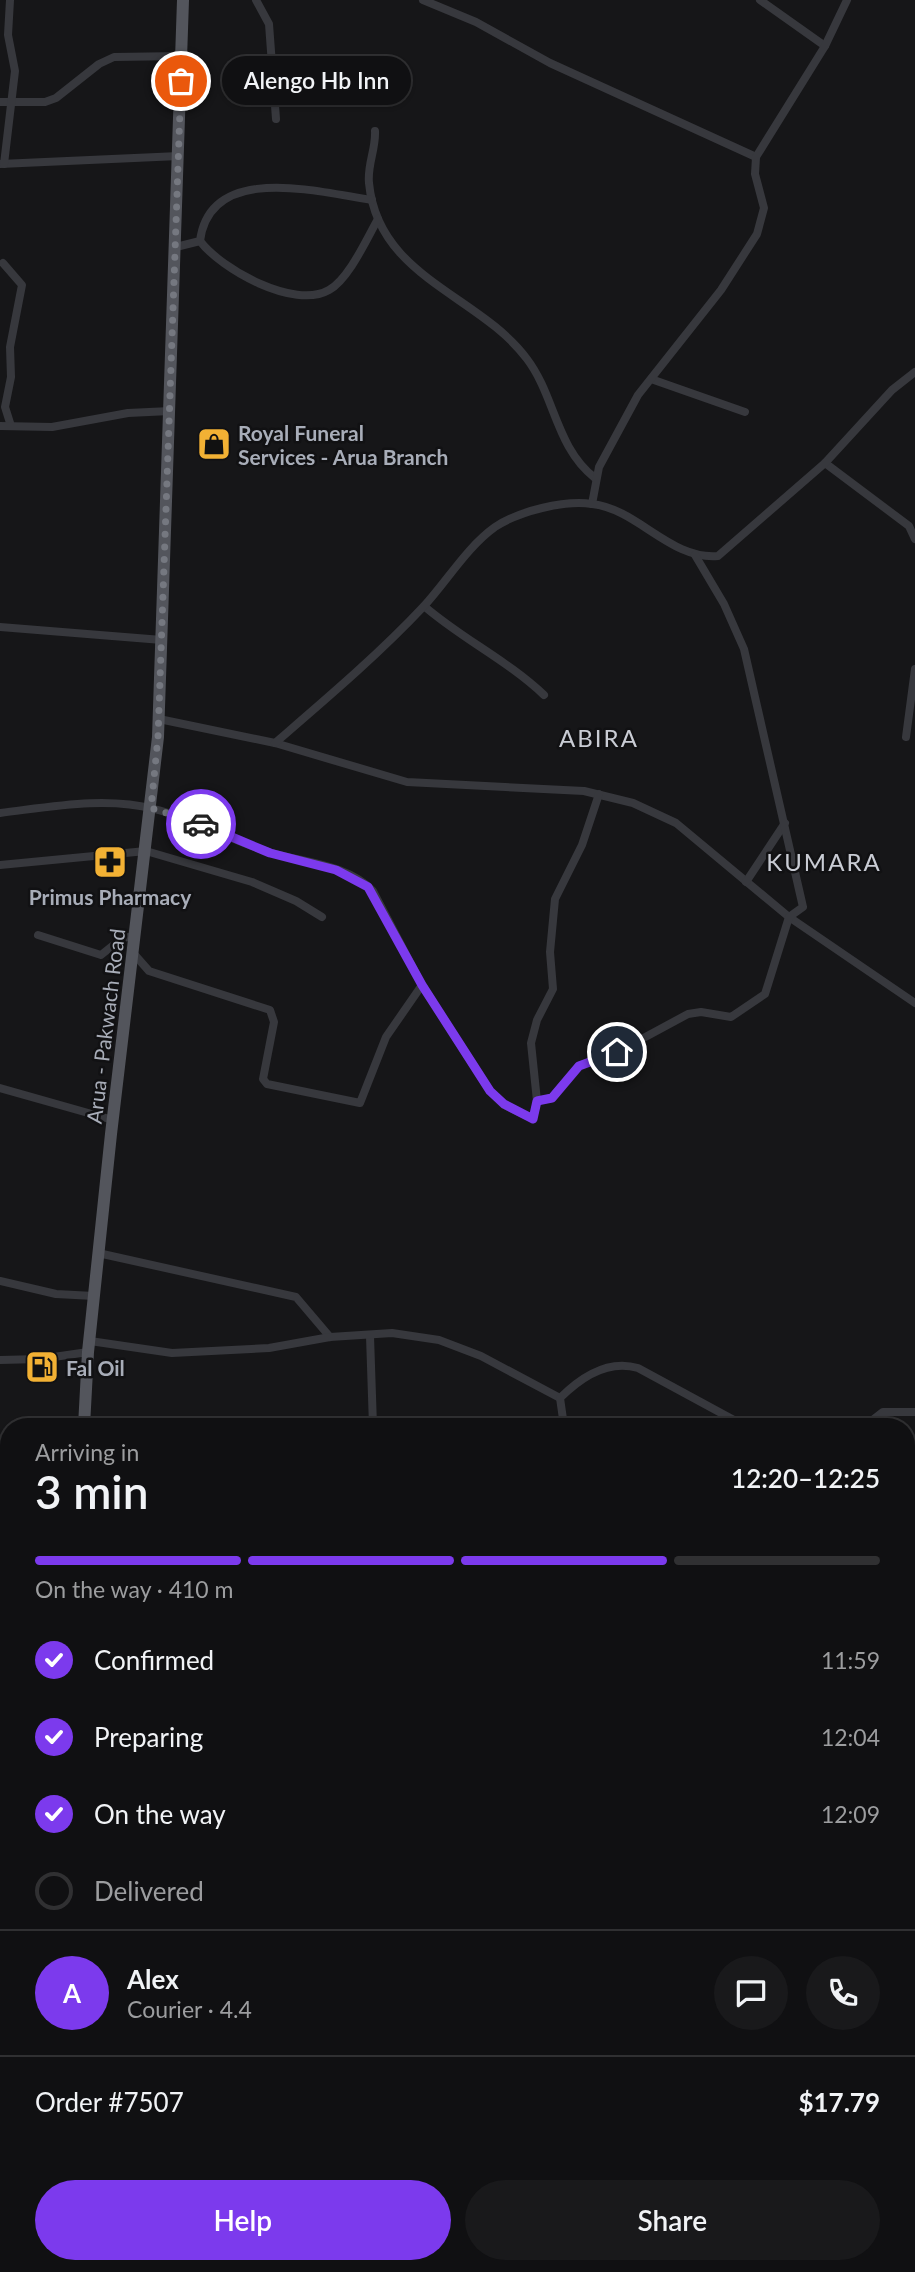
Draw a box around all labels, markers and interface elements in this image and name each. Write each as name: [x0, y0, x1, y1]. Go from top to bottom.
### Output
pin: [151, 51, 211, 111]
callout: Alengo Hb Inn: [223, 56, 412, 106]
icon: bag: [162, 62, 200, 100]
text: Alengo Hb Inn: [244, 66, 389, 94]
place label: Royal Funeral Services - Arua Branch: [238, 420, 448, 469]
shop icon: Royal Funeral Services - Arua Branch: [195, 425, 233, 463]
district label: ABIRA: [559, 723, 639, 752]
courier: [166, 789, 236, 859]
icon: car: [182, 805, 220, 843]
pharmacy icon: Primus Pharmacy: [91, 843, 129, 881]
district label: KUMARA: [766, 847, 882, 876]
place label: Primus Pharmacy: [29, 884, 192, 909]
street label: Arua - Pakwach Road: [81, 927, 129, 1125]
pin: [587, 1022, 647, 1082]
icon: home: [598, 1033, 636, 1071]
fuel station icon: Fal Oil: [23, 1348, 61, 1386]
place label: Fal Oil: [66, 1355, 125, 1380]
text: Arriving in: [35, 1438, 139, 1466]
text: 12:20–12:25: [731, 1462, 880, 1494]
text: 3 min: [35, 1464, 149, 1519]
text: On the way · 410 m: [35, 1575, 234, 1603]
icon: check: [35, 1641, 73, 1679]
text: Confirmed: [94, 1644, 214, 1676]
text: 11:59: [821, 1646, 880, 1674]
icon: check: [35, 1718, 73, 1756]
text: Preparing: [94, 1721, 203, 1753]
text: 12:04: [821, 1723, 880, 1751]
icon: check: [35, 1795, 73, 1833]
text: On the way: [94, 1798, 226, 1830]
text: 12:09: [821, 1800, 880, 1828]
text: Delivered: [94, 1875, 204, 1907]
button: chat: [714, 1956, 788, 2030]
button: phone: [806, 1956, 880, 2030]
text: Alex: [127, 1963, 179, 1995]
text: A: [63, 1977, 81, 2009]
text: Courier · 4.4: [127, 1995, 252, 2023]
text: Order #7507: [35, 2086, 184, 2118]
text: $17.79: [798, 2086, 880, 2118]
button: Help: [35, 2180, 451, 2260]
button: Share: [465, 2180, 880, 2260]

